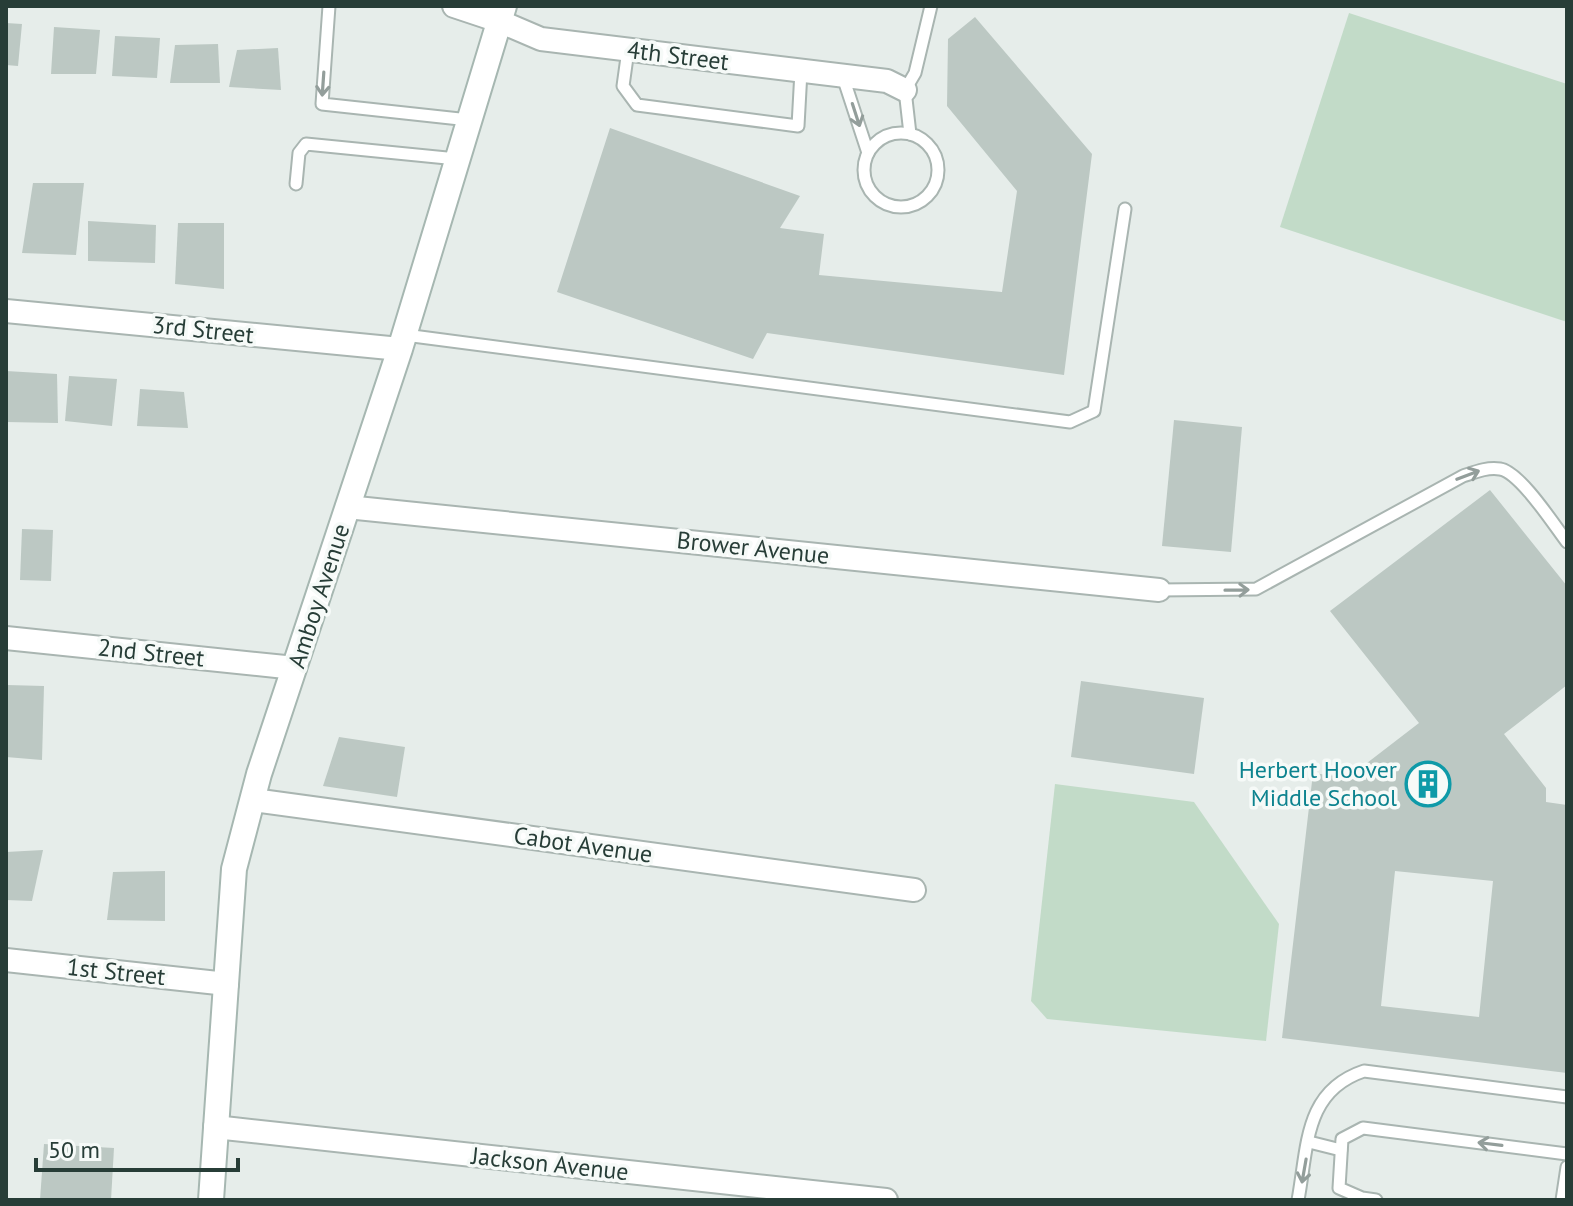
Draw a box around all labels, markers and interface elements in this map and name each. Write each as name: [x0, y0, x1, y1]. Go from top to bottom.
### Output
street label: 4th Street: [626, 34, 731, 77]
one-way arrow: [316, 70, 331, 97]
one-way arrow: [849, 102, 864, 127]
street label: 3rd Street: [151, 309, 255, 350]
one-way arrow: [1455, 467, 1480, 481]
street label: Amboy Avenue: [281, 520, 356, 672]
street label: Brower Avenue: [675, 524, 831, 571]
one-way arrow: [1223, 582, 1250, 597]
street label: 2nd Street: [96, 632, 206, 674]
place label: Herbert Hoover Middle School: [1239, 754, 1397, 813]
building icon: Herbert Hoover Middle School: [1404, 760, 1452, 808]
street label: Cabot Avenue: [512, 819, 654, 870]
street label: 1st Street: [65, 951, 167, 992]
scale bar: [36, 1122, 238, 1172]
text: 50 m: [48, 1134, 100, 1165]
one-way arrow: [1478, 1136, 1503, 1151]
street label: Jackson Avenue: [469, 1140, 630, 1187]
one-way arrow: [1295, 1158, 1310, 1183]

